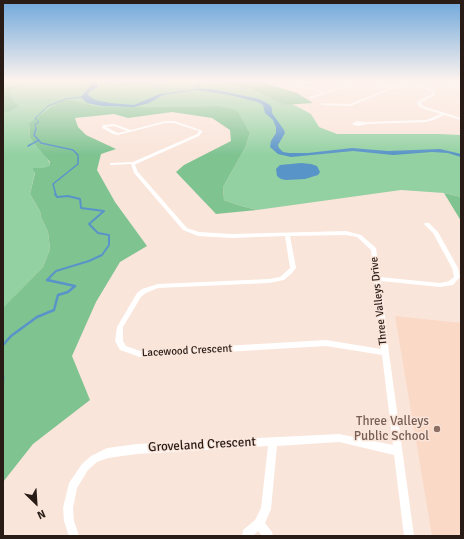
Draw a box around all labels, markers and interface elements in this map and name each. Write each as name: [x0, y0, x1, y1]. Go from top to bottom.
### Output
street label: Three Valleys Drive: [368, 256, 390, 346]
street label: Lacewood Crescent: [141, 342, 233, 360]
place label: Three Valleys Public School: [354, 414, 429, 445]
marker: Three Valleys Public School: [432, 424, 442, 434]
street label: Groveland Crescent: [148, 434, 256, 456]
north arrow: [16, 483, 56, 523]
text: N: [35, 507, 47, 522]

